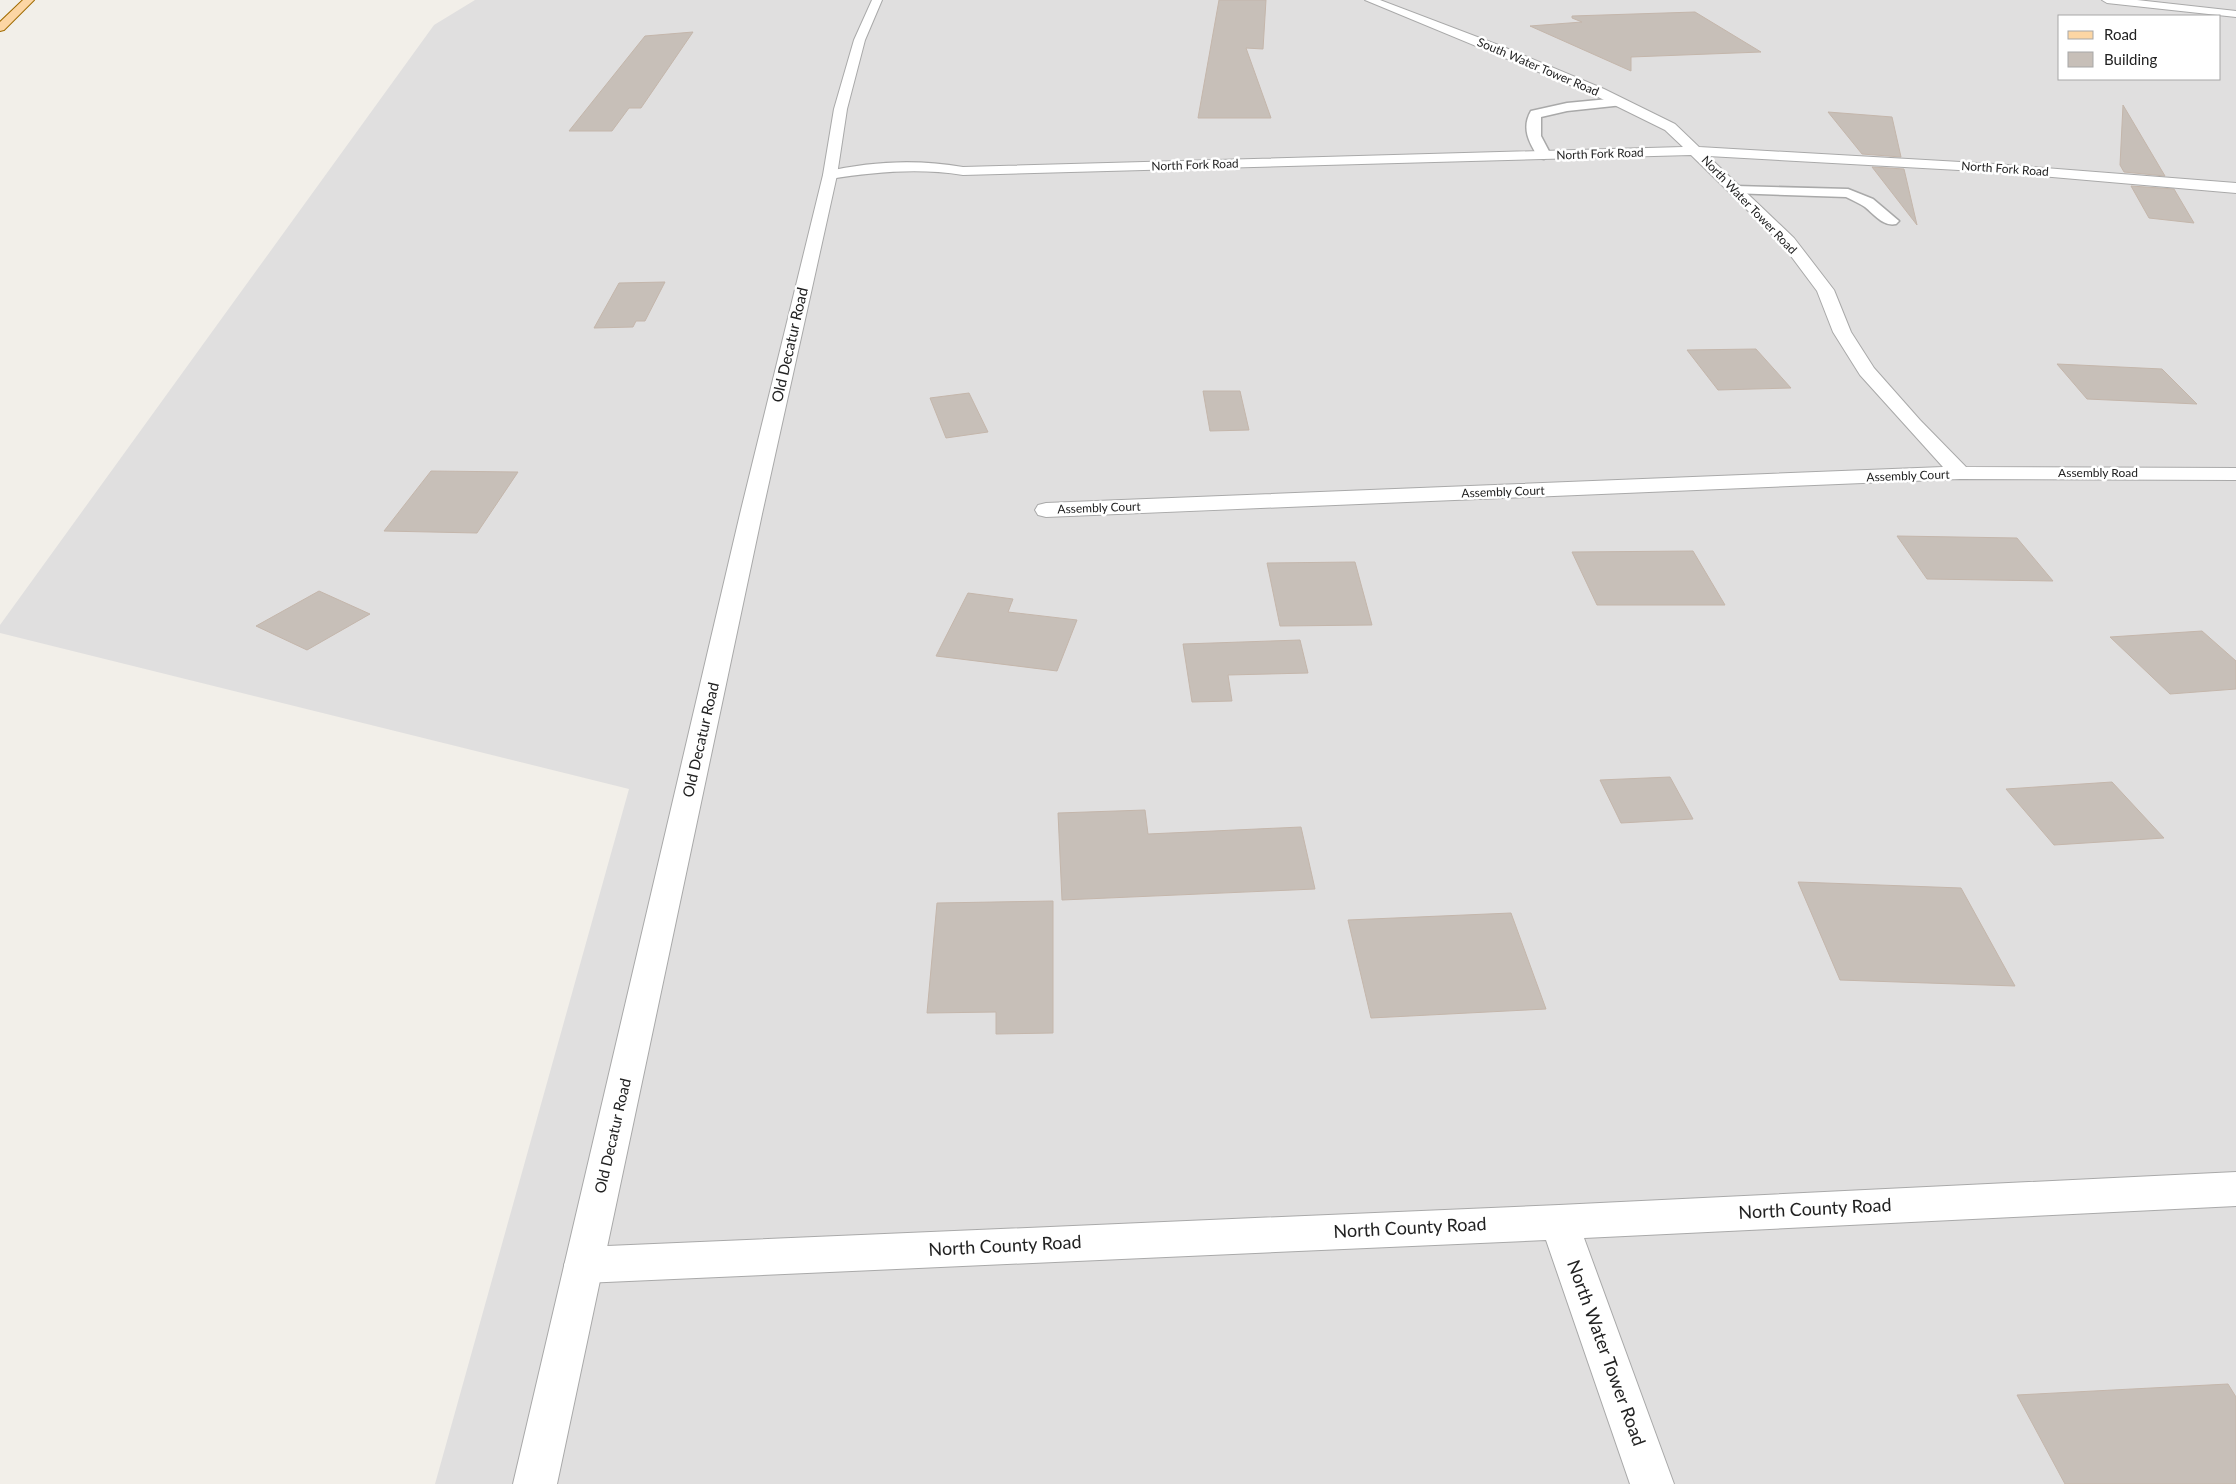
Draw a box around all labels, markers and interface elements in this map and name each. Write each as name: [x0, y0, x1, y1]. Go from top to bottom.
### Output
legend: [2058, 15, 2221, 80]
text: Road: [2104, 25, 2137, 43]
street label: South Water Tower Road: [1475, 34, 1601, 99]
text: Building: [2104, 50, 2157, 68]
street label: North Fork Road: [1556, 144, 1644, 163]
street label: North Water Tower Road: [1698, 152, 1800, 257]
street label: North Fork Road: [1151, 155, 1239, 174]
street label: North Fork Road: [1961, 158, 2049, 179]
street label: Old Decatur Road: [767, 286, 811, 404]
street label: Assembly Road: [2058, 465, 2138, 480]
street label: Assembly Court: [1866, 467, 1951, 484]
street label: Assembly Court: [1461, 483, 1546, 500]
street label: Assembly Court: [1057, 499, 1142, 516]
street label: Old Decatur Road: [678, 681, 722, 799]
street label: Old Decatur Road: [590, 1077, 634, 1195]
street label: North County Road: [1738, 1193, 1892, 1223]
street label: North County Road: [1333, 1212, 1487, 1242]
street label: North County Road: [928, 1230, 1082, 1260]
street label: North Water Tower Road: [1563, 1257, 1651, 1449]

